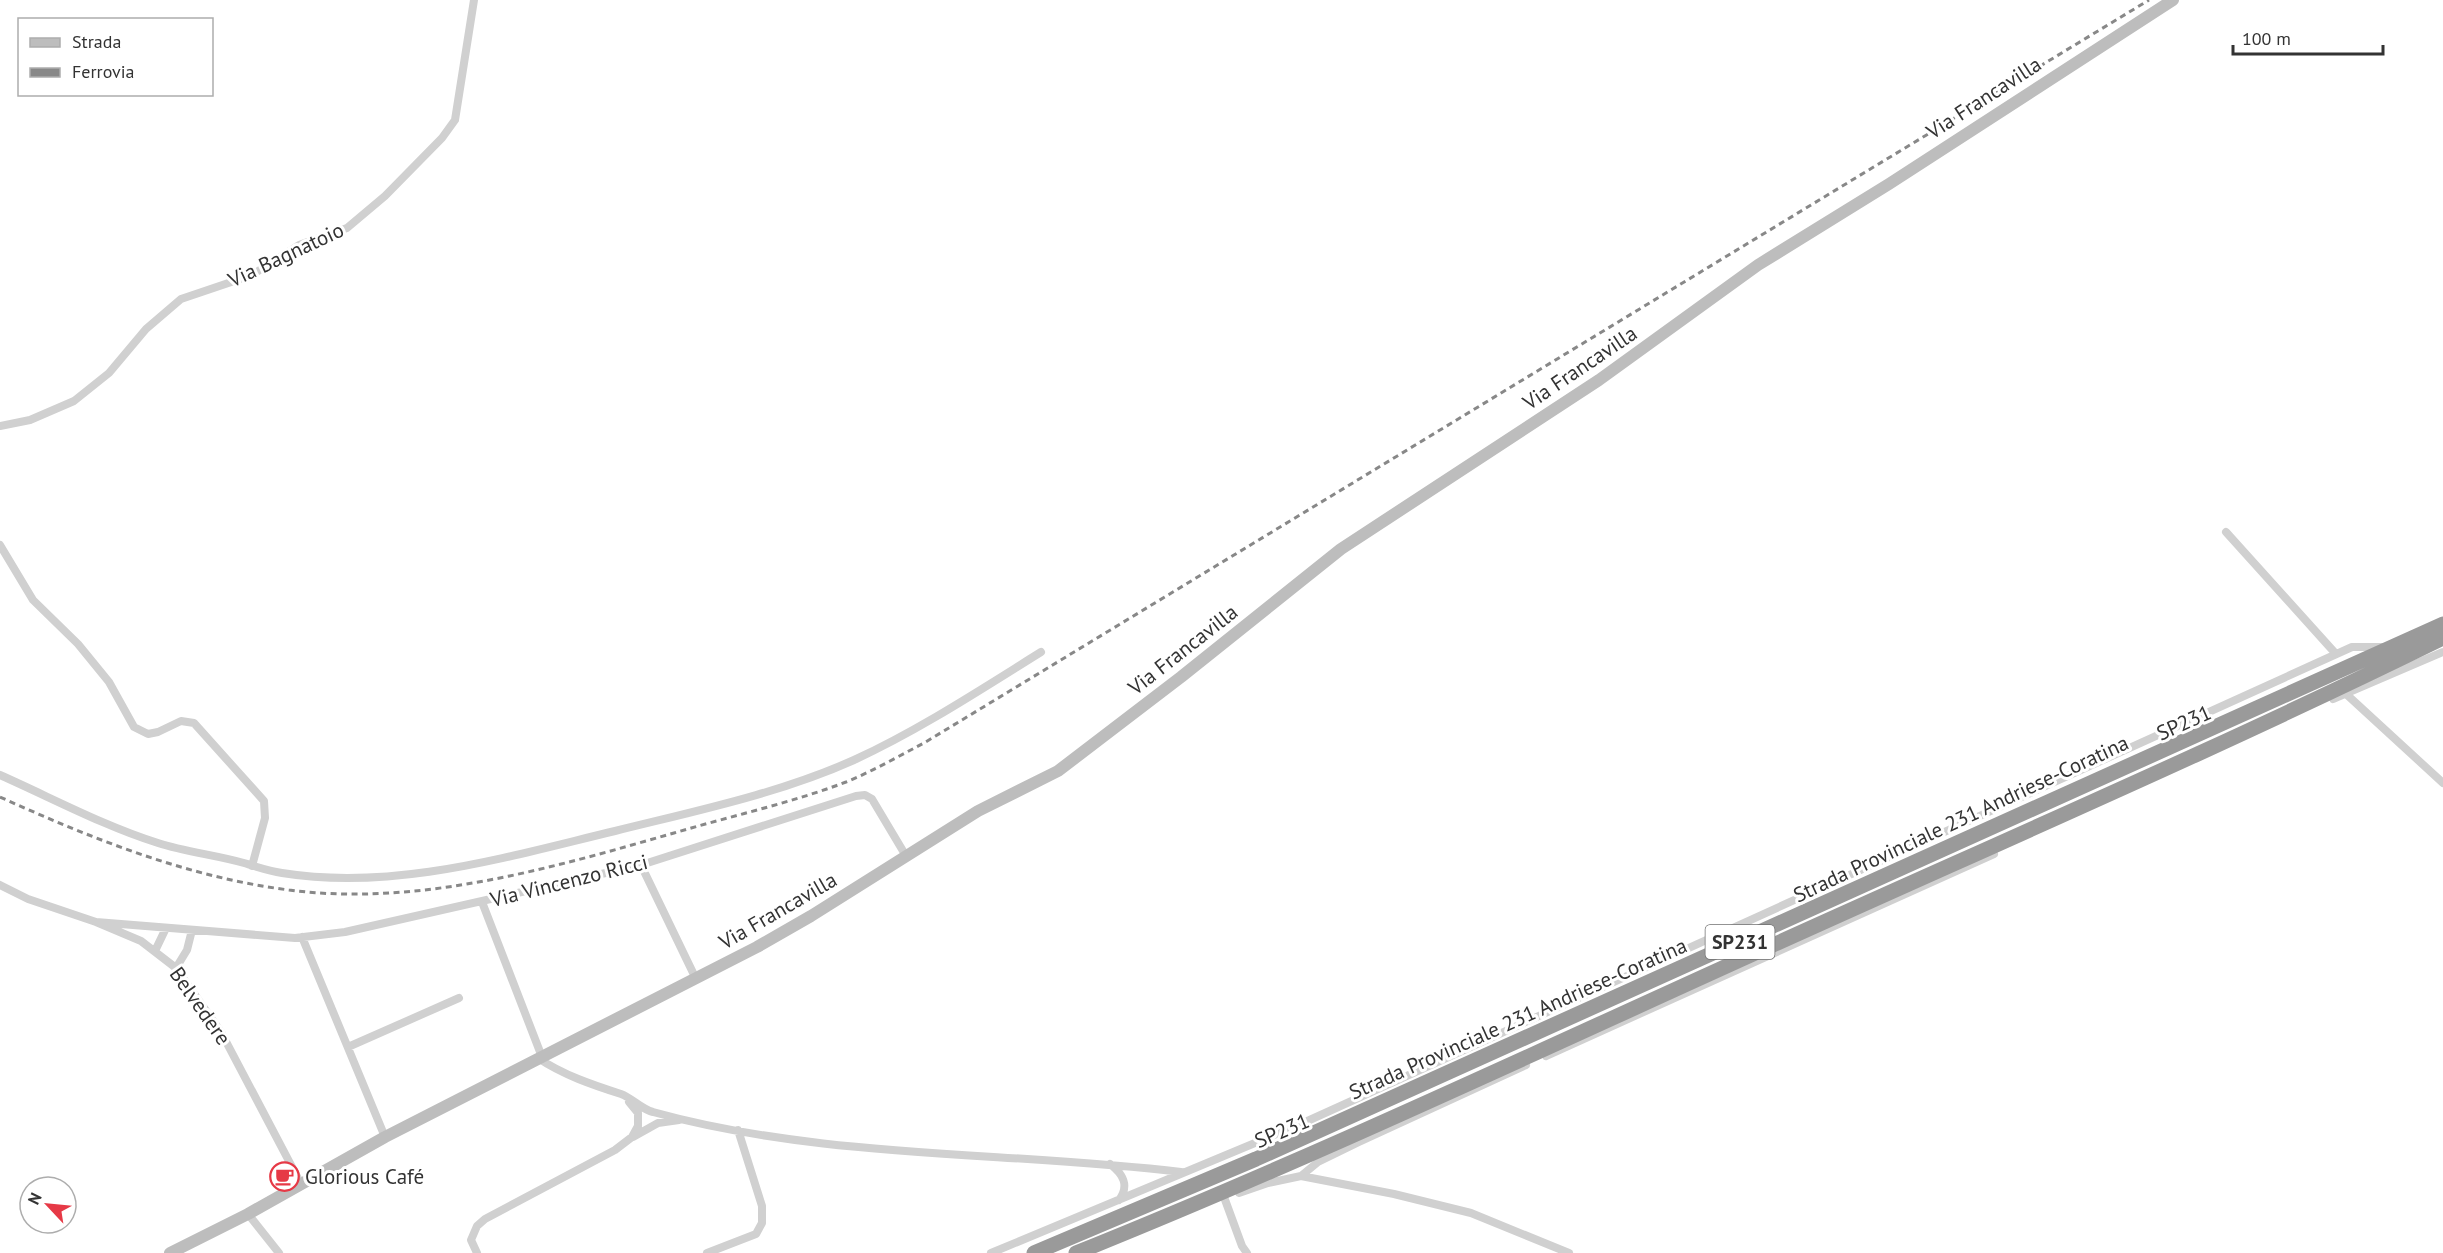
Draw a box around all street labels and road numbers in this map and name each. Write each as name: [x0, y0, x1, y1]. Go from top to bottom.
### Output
street label: Via Francavilla: [1920, 50, 2046, 145]
street label: Via Bagnatoio: [223, 216, 348, 294]
street label: Via Francavilla: [1517, 320, 1642, 416]
street label: Via Francavilla: [1122, 598, 1243, 701]
street label: SP231: [2152, 699, 2215, 747]
street label: Strada Provinciale 231 Andriese-Coratina: [1789, 729, 2133, 908]
street label: Via Vincenzo Ricci: [486, 848, 650, 913]
street label: Via Francavilla: [713, 866, 842, 956]
road number: SP231: [1706, 925, 1774, 959]
street label: Strada Provinciale 231 Andriese-Coratina: [1345, 932, 1691, 1106]
street label: Belvedere: [164, 961, 237, 1050]
street label: SP231: [1250, 1107, 1313, 1154]

